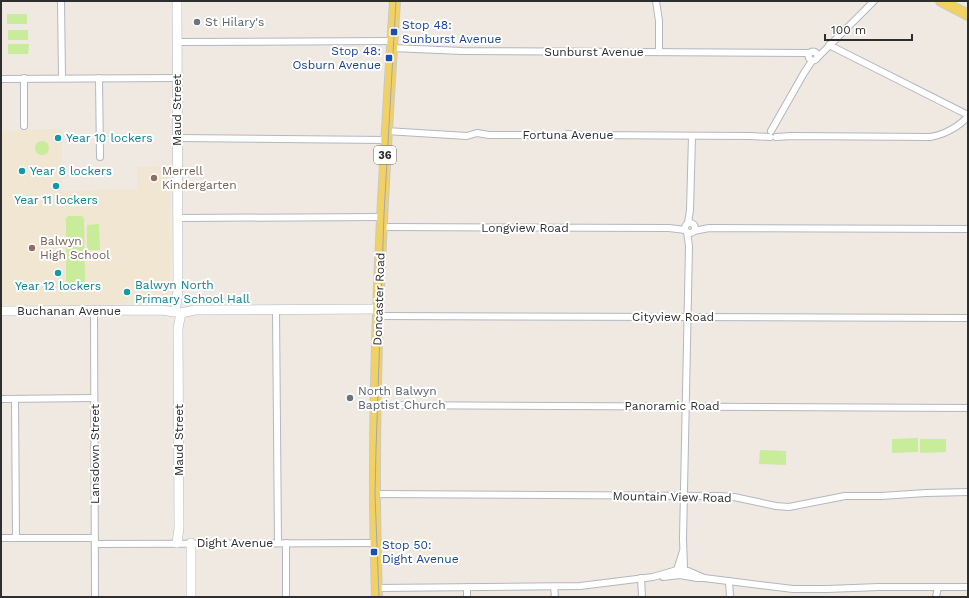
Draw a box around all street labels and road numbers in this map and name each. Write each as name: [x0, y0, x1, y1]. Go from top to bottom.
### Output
street label: Sunburst Avenue: [544, 45, 644, 59]
street label: Maud Street: [170, 74, 184, 146]
street label: Fortuna Avenue: [523, 128, 613, 142]
road number: 36: [374, 146, 396, 164]
street label: Longview Road: [481, 221, 569, 235]
street label: Doncaster Road: [370, 252, 388, 346]
street label: Buchanan Avenue: [17, 304, 121, 318]
street label: Cityview Road: [632, 310, 714, 324]
street label: Panoramic Road: [625, 399, 720, 413]
street label: Lansdown Street: [88, 404, 102, 504]
street label: Maud Street: [172, 404, 186, 476]
street label: Mountain View Road: [612, 489, 732, 505]
street label: Dight Avenue: [197, 536, 273, 550]

